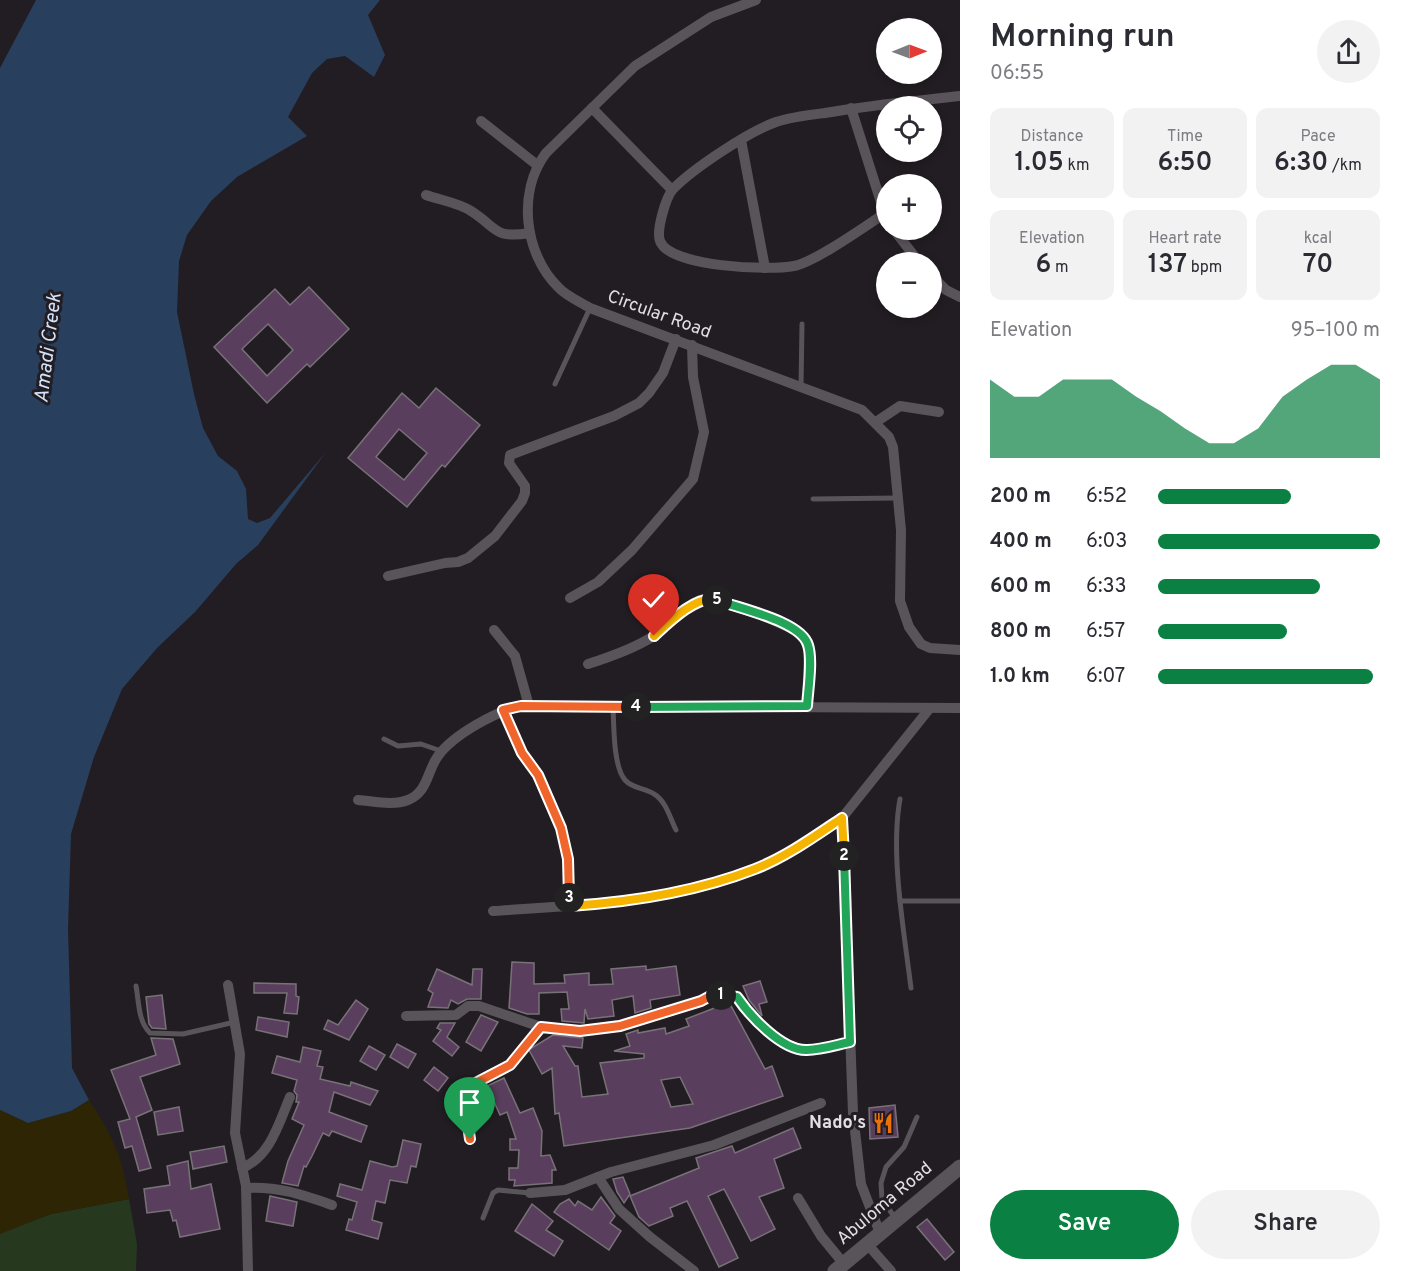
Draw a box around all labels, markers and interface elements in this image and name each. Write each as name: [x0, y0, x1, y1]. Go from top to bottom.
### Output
text: Morning run: [990, 17, 1175, 59]
north arrow: [876, 18, 942, 84]
map controls: [876, 18, 942, 318]
button: share: [1317, 20, 1380, 83]
text: 06:55: [990, 61, 1044, 87]
button: locate: [876, 96, 942, 162]
text: Distance: [1021, 127, 1083, 147]
text: Time: [1167, 127, 1203, 147]
text: Pace: [1300, 127, 1336, 147]
text: 1.05: [1014, 147, 1064, 180]
text: 6:50: [1158, 147, 1212, 180]
text: 6:30: [1274, 147, 1328, 180]
text: km: [1064, 156, 1090, 176]
text: /km: [1328, 156, 1362, 176]
button: +: [876, 174, 942, 240]
text: Elevation: [1019, 229, 1085, 249]
text: Heart rate: [1148, 229, 1222, 249]
text: kcal: [1304, 229, 1332, 249]
text: 6: [1035, 249, 1051, 282]
text: 137: [1148, 249, 1187, 282]
text: 70: [1303, 249, 1333, 282]
button: −: [876, 252, 942, 318]
text: m: [1051, 258, 1069, 278]
text: bpm: [1187, 258, 1222, 278]
street label: Circular Road: [604, 286, 714, 344]
water label: Amadi Creek: [29, 291, 69, 404]
text: Elevation: [990, 318, 1072, 344]
text: 95–100 m: [1291, 318, 1380, 344]
text: 200 m: [990, 484, 1051, 510]
text: 6:52: [1086, 484, 1127, 510]
text: 400 m: [990, 529, 1052, 555]
text: 6:03: [1086, 529, 1127, 555]
pin: [628, 574, 679, 636]
text: 600 m: [990, 574, 1051, 600]
text: 6:33: [1086, 574, 1127, 600]
icon: check: [637, 583, 670, 616]
pin: 5: [702, 585, 732, 615]
text: 5: [712, 590, 722, 610]
text: 800 m: [990, 619, 1051, 645]
text: 6:57: [1086, 619, 1125, 645]
text: 1.0 km: [990, 664, 1050, 690]
text: 6:07: [1086, 664, 1125, 690]
pin: 4: [621, 692, 651, 722]
text: 4: [631, 697, 641, 717]
pin: 2: [829, 841, 859, 871]
text: 2: [839, 846, 849, 866]
pin: 3: [554, 883, 584, 913]
text: 3: [564, 888, 574, 908]
pin: 1: [706, 980, 736, 1010]
text: 1: [718, 985, 724, 1005]
pin: [444, 1077, 495, 1139]
icon: arrive: [453, 1086, 486, 1119]
restaurant icon: Nado's: [871, 1111, 895, 1135]
place label: Nado's: [809, 1112, 866, 1135]
street label: Abuloma Road: [832, 1157, 938, 1251]
button: Save: [990, 1190, 1179, 1259]
button: Share: [1191, 1190, 1380, 1259]

